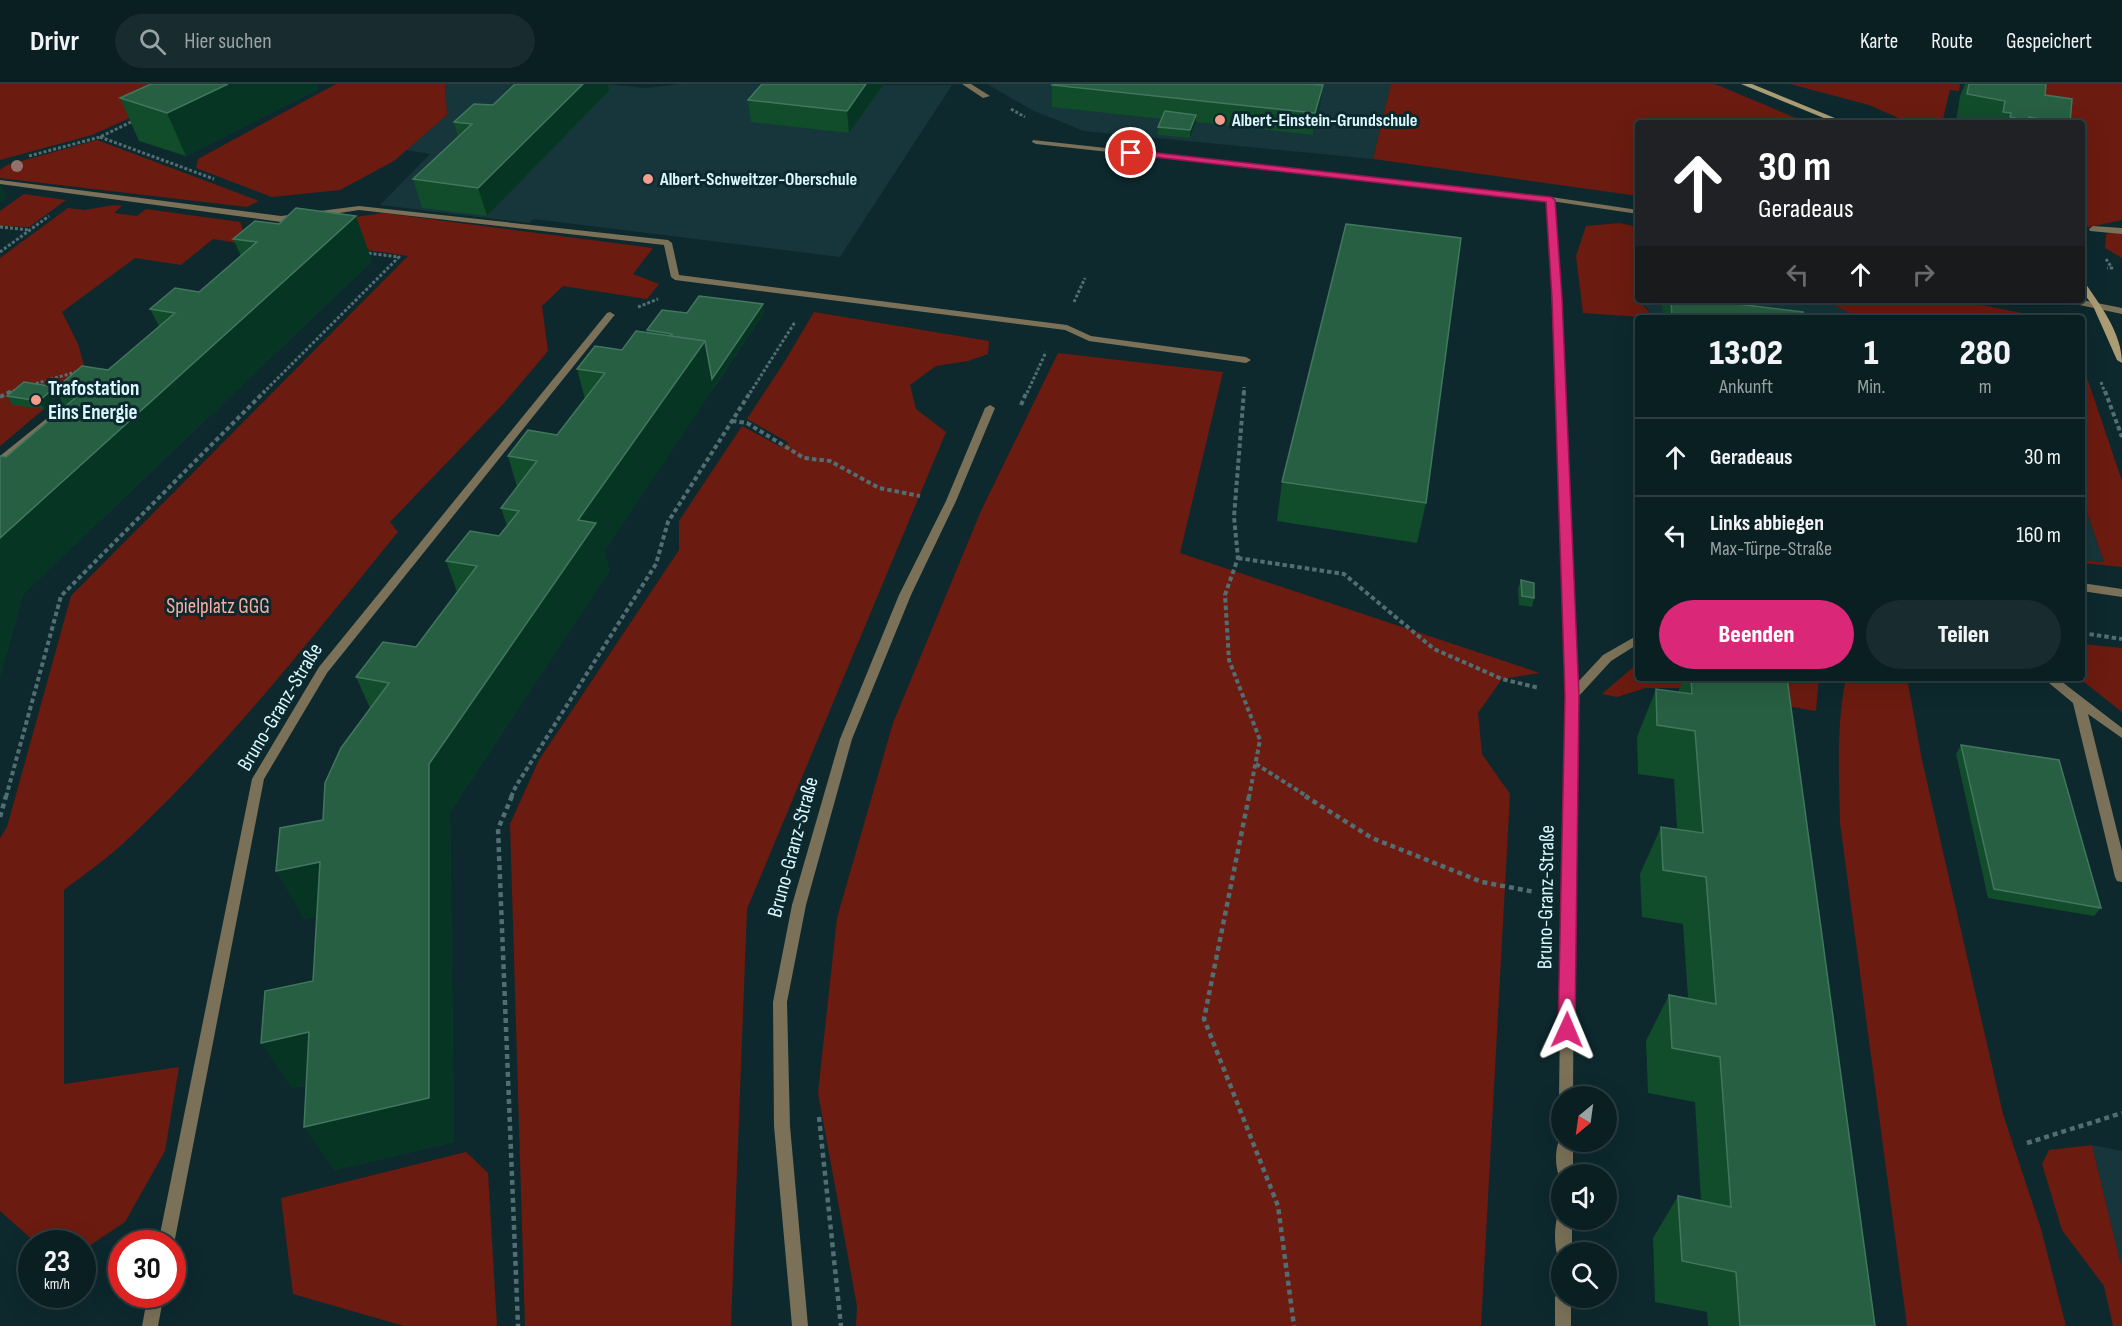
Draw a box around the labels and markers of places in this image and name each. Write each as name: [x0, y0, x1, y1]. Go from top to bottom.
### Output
place label: Albert-Einstein-Grundschule: [1231, 110, 1417, 131]
marker: Albert-Einstein-Grundschule: [1213, 113, 1227, 127]
pin: [1105, 127, 1156, 178]
place label: Albert-Schweitzer-Oberschule: [659, 169, 857, 190]
marker: Albert-Schweitzer-Oberschule: [641, 172, 655, 186]
place label: Trafostation Eins Energie: [48, 376, 139, 425]
marker: Trafostation Eins Energie: [29, 393, 43, 407]

